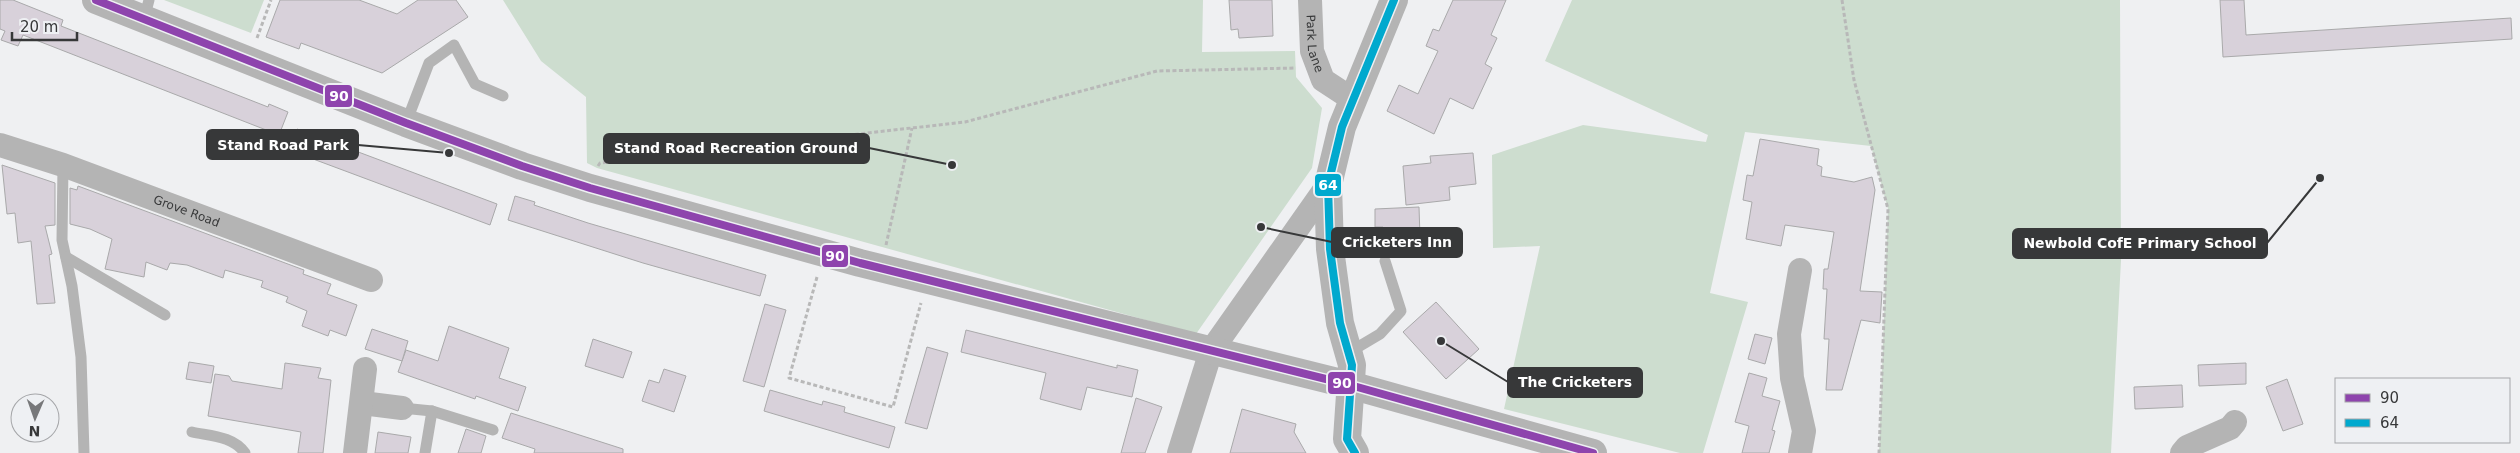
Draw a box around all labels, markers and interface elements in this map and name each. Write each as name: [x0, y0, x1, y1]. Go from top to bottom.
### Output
scale bar: [12, 10, 78, 42]
street label: Park Lane: [1304, 14, 1326, 74]
text: 20 m: [20, 18, 58, 36]
line badge: 90: [324, 84, 353, 108]
text: 90: [329, 88, 349, 104]
callout: Stand Road Park: [207, 130, 358, 159]
callout: Stand Road Recreation Ground: [604, 134, 869, 163]
text: Stand Road Park: [217, 137, 349, 153]
text: Stand Road Recreation Ground: [614, 140, 858, 156]
line badge: 64: [1314, 173, 1342, 197]
text: 64: [1318, 177, 1338, 193]
street label: Grove Road: [151, 192, 222, 230]
callout: Cricketers Inn: [1332, 228, 1462, 257]
callout: Newbold CofE Primary School: [2013, 229, 2267, 258]
text: Cricketers Inn: [1342, 234, 1452, 250]
text: Newbold CofE Primary School: [2023, 235, 2257, 251]
line badge: 90: [821, 244, 849, 268]
text: 90: [825, 248, 845, 264]
callout: The Cricketers: [1508, 368, 1642, 397]
line badge: 90: [1327, 371, 1356, 395]
text: The Cricketers: [1518, 374, 1632, 390]
text: 90: [1332, 375, 1352, 391]
legend: [2335, 378, 2510, 443]
text: 90: [2380, 389, 2399, 407]
north arrow: [10, 393, 60, 443]
text: 64: [2380, 414, 2399, 432]
text: N: [28, 423, 41, 439]

